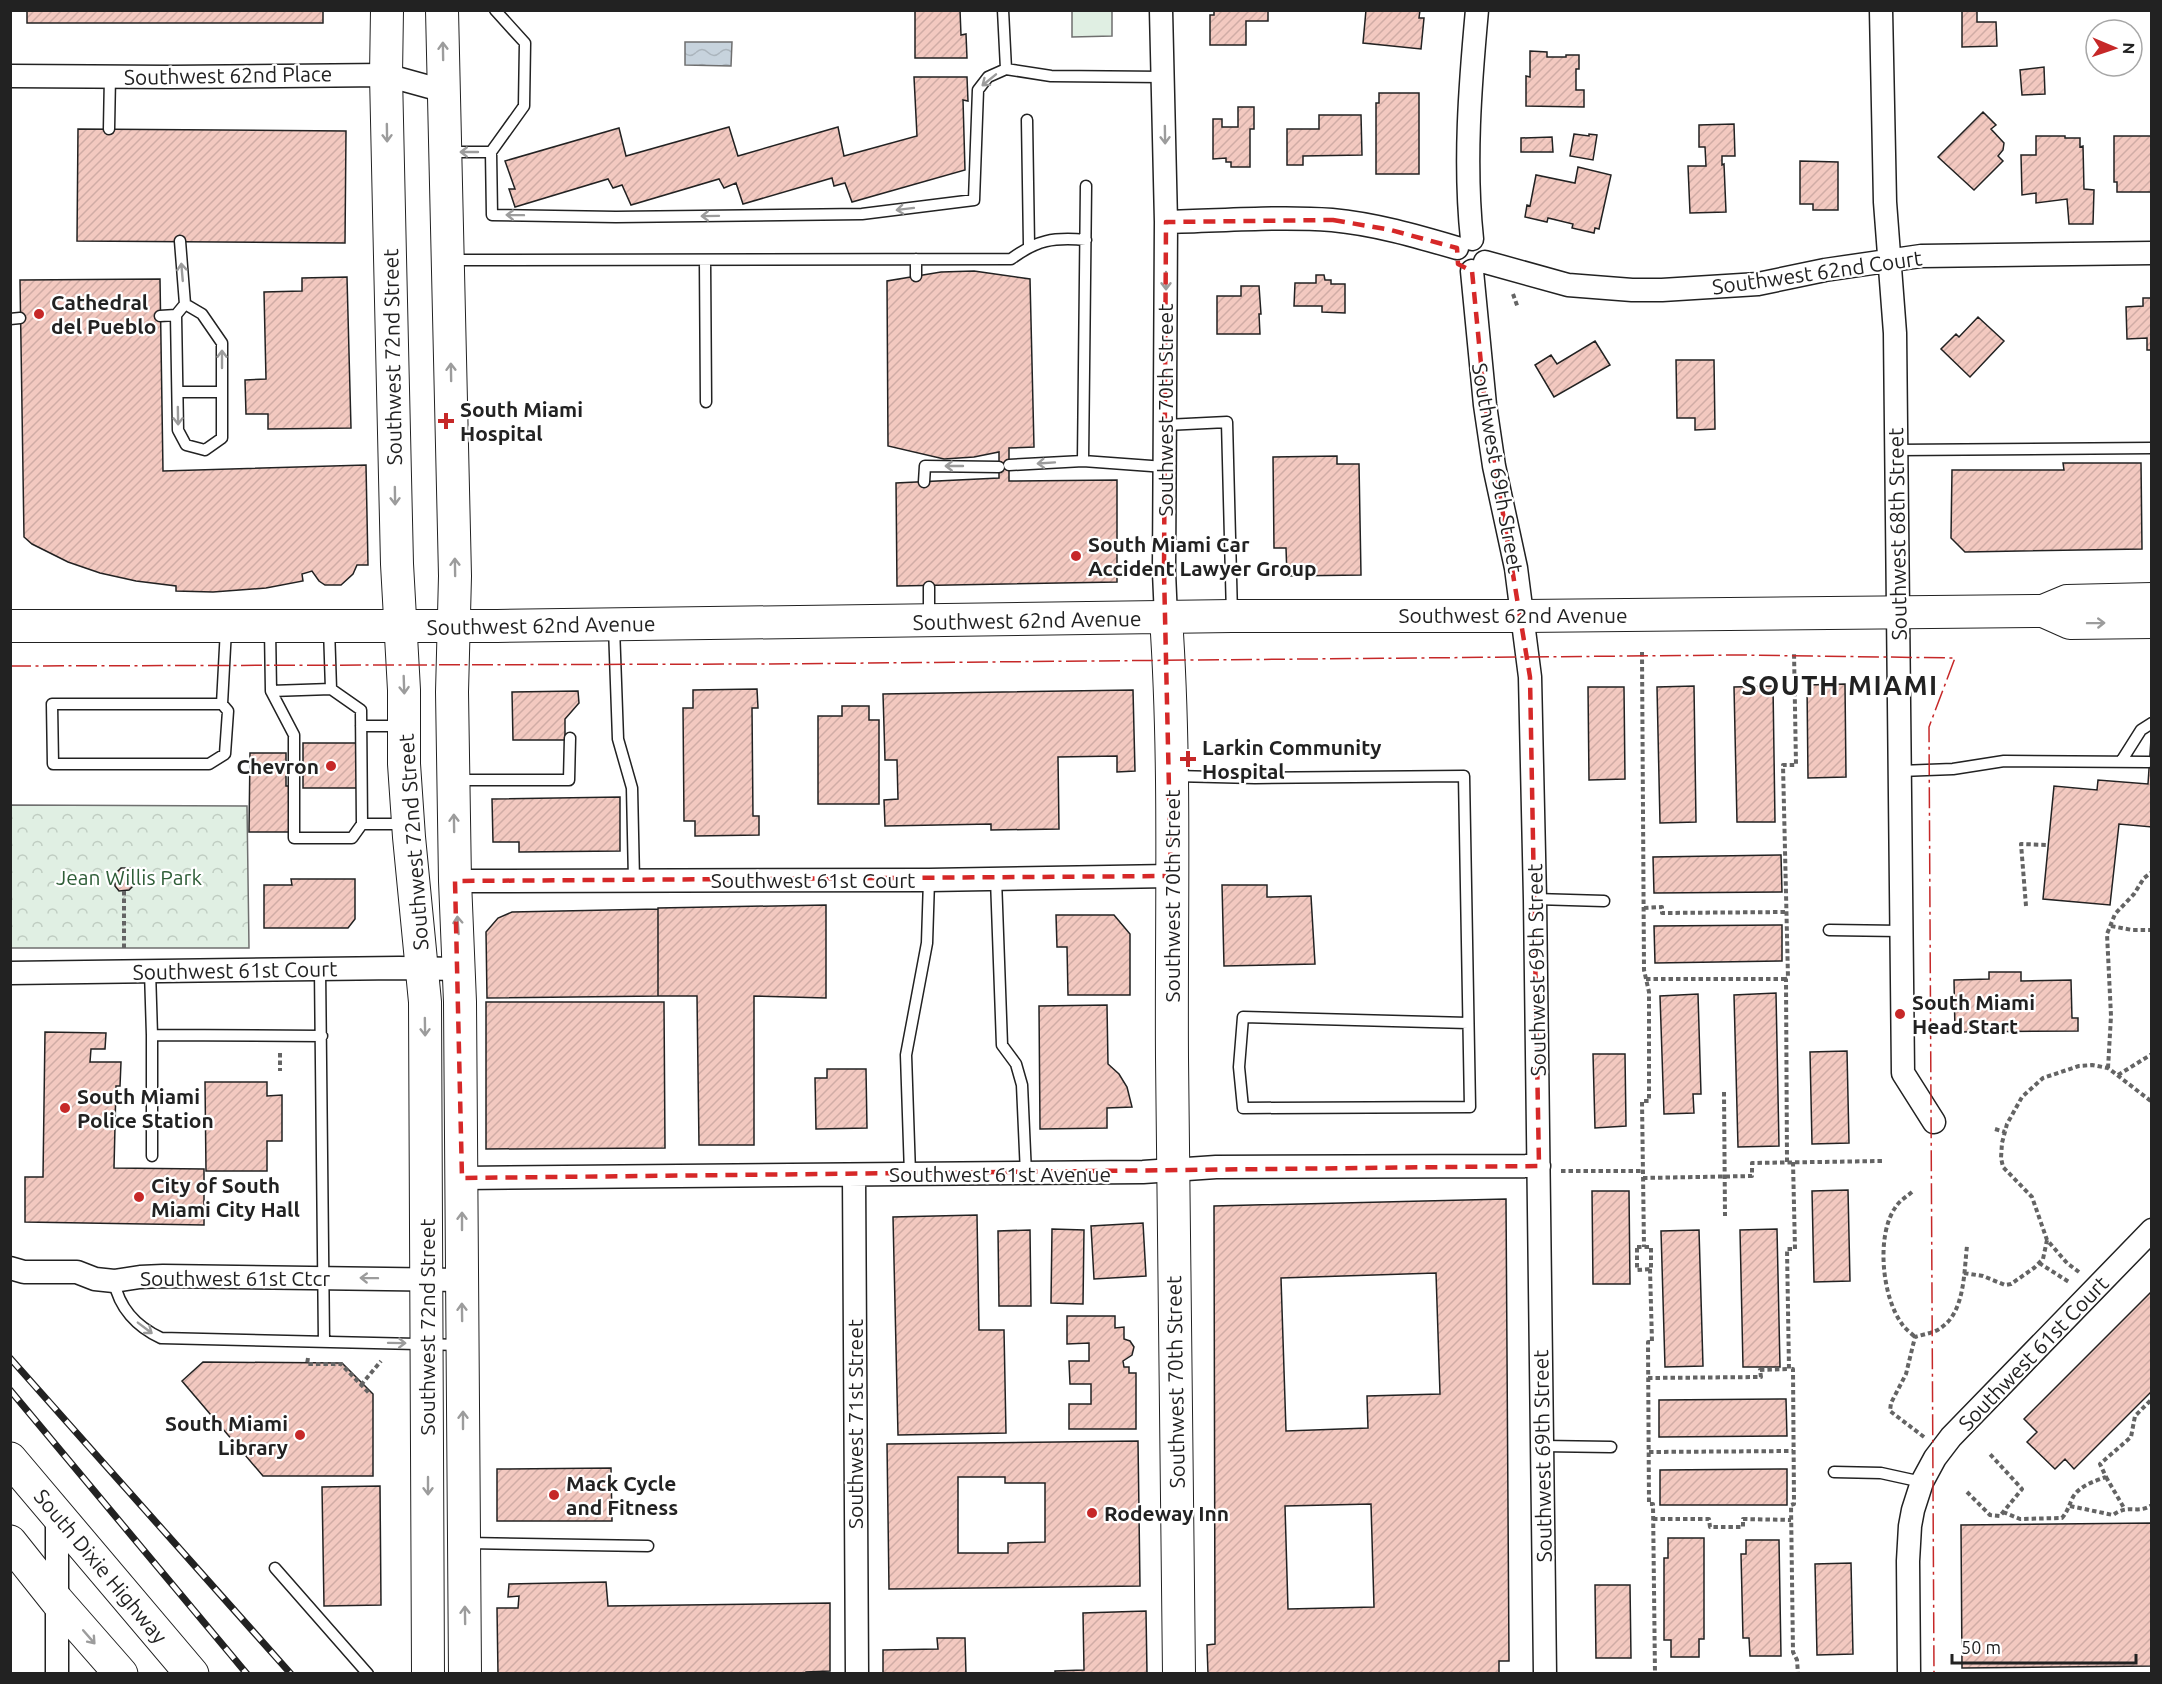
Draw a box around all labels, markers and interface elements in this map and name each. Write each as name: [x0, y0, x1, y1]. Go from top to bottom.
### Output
north arrow: [2084, 18, 2144, 78]
one-way arrow: [437, 41, 449, 61]
text: N: [2120, 42, 2138, 55]
street label: Southwest 62nd Place: [124, 61, 332, 89]
one-way arrow: [981, 73, 997, 86]
one-way arrow: [382, 123, 393, 143]
one-way arrow: [1159, 125, 1170, 145]
one-way arrow: [459, 146, 479, 158]
one-way arrow: [896, 204, 915, 215]
one-way arrow: [506, 210, 526, 221]
one-way arrow: [701, 210, 721, 222]
street label: Southwest 62nd Court: [1711, 245, 1923, 299]
street label: Southwest 72nd Street: [378, 248, 406, 466]
one-way arrow: [176, 263, 187, 283]
one-way arrow: [1160, 270, 1172, 290]
place label: Cathedral del Pueblo: [51, 290, 156, 338]
street label: Southwest 70th Street: [1153, 304, 1177, 516]
marker: Cathedral del Pueblo: [32, 307, 46, 321]
one-way arrow: [216, 349, 228, 369]
street label: Southwest 69th Street: [1468, 361, 1528, 575]
one-way arrow: [445, 363, 457, 383]
place label: South Miami Hospital: [460, 397, 583, 445]
one-way arrow: [172, 405, 184, 425]
marker: South Miami Hospital: [437, 412, 455, 430]
street label: Southwest 68th Street: [1883, 427, 1911, 641]
one-way arrow: [1037, 458, 1057, 469]
one-way arrow: [945, 460, 965, 472]
one-way arrow: [390, 486, 401, 506]
place label: South Miami Car Accident Lawyer Group: [1088, 532, 1317, 580]
marker: South Miami Car Accident Lawyer Group: [1069, 549, 1083, 563]
one-way arrow: [449, 558, 461, 578]
street label: Southwest 62nd Avenue: [1398, 603, 1628, 627]
street label: Southwest 62nd Avenue: [912, 606, 1142, 634]
street label: Southwest 62nd Avenue: [426, 611, 656, 639]
one-way arrow: [2085, 617, 2105, 628]
district label: SOUTH MIAMI: [1741, 670, 1939, 700]
one-way arrow: [398, 674, 409, 694]
street label: Southwest 72nd Street: [393, 733, 433, 951]
place label: Larkin Community Hospital: [1202, 735, 1382, 783]
marker: Larkin Community Hospital: [1179, 750, 1197, 768]
place label: Chevron: [237, 754, 319, 778]
marker: Chevron: [324, 759, 338, 773]
street label: Southwest 70th Street: [1160, 790, 1184, 1002]
one-way arrow: [448, 813, 460, 833]
street label: Southwest 69th Street: [1522, 863, 1550, 1077]
park label: Jean Willis Park: [56, 865, 203, 889]
street label: Southwest 61st Court: [711, 868, 915, 892]
one-way arrow: [452, 916, 463, 936]
street label: Southwest 61st Court: [132, 956, 338, 984]
place label: South Miami Head Start: [1912, 990, 2035, 1038]
marker: South Miami Head Start: [1893, 1007, 1907, 1021]
one-way arrow: [419, 1016, 431, 1036]
place label: South Miami Police Station: [77, 1084, 214, 1132]
marker: South Miami Police Station: [58, 1101, 72, 1115]
street label: Southwest 61st Avenue: [889, 1162, 1111, 1186]
place label: City of South Miami City Hall: [151, 1173, 300, 1221]
marker: City of South Miami City Hall: [132, 1190, 146, 1204]
one-way arrow: [456, 1212, 468, 1232]
street label: Southwest 72nd Street: [415, 1219, 439, 1435]
street label: Southwest 61st Ctcr: [140, 1266, 330, 1290]
street label: Southwest 61st Court: [1953, 1271, 2113, 1435]
one-way arrow: [359, 1273, 379, 1284]
street label: Southwest 70th Street: [1161, 1275, 1189, 1489]
one-way arrow: [456, 1303, 468, 1323]
street label: Southwest 71st Street: [843, 1319, 867, 1529]
one-way arrow: [137, 1321, 153, 1334]
one-way arrow: [386, 1337, 406, 1349]
street label: Southwest 69th Street: [1528, 1349, 1556, 1563]
place label: South Miami Library: [165, 1411, 288, 1459]
one-way arrow: [457, 1411, 469, 1431]
marker: South Miami Library: [293, 1428, 307, 1442]
place label: Mack Cycle and Fitness: [566, 1471, 678, 1519]
one-way arrow: [422, 1476, 434, 1496]
street label: South Dixie Highway: [30, 1484, 172, 1648]
marker: Mack Cycle and Fitness: [547, 1488, 561, 1502]
place label: Rodeway Inn: [1104, 1501, 1229, 1525]
marker: Rodeway Inn: [1085, 1506, 1099, 1520]
one-way arrow: [459, 1606, 471, 1626]
scale bar: [1952, 1627, 2136, 1665]
one-way arrow: [82, 1629, 96, 1644]
text: 50 m: [1961, 1637, 2001, 1657]

